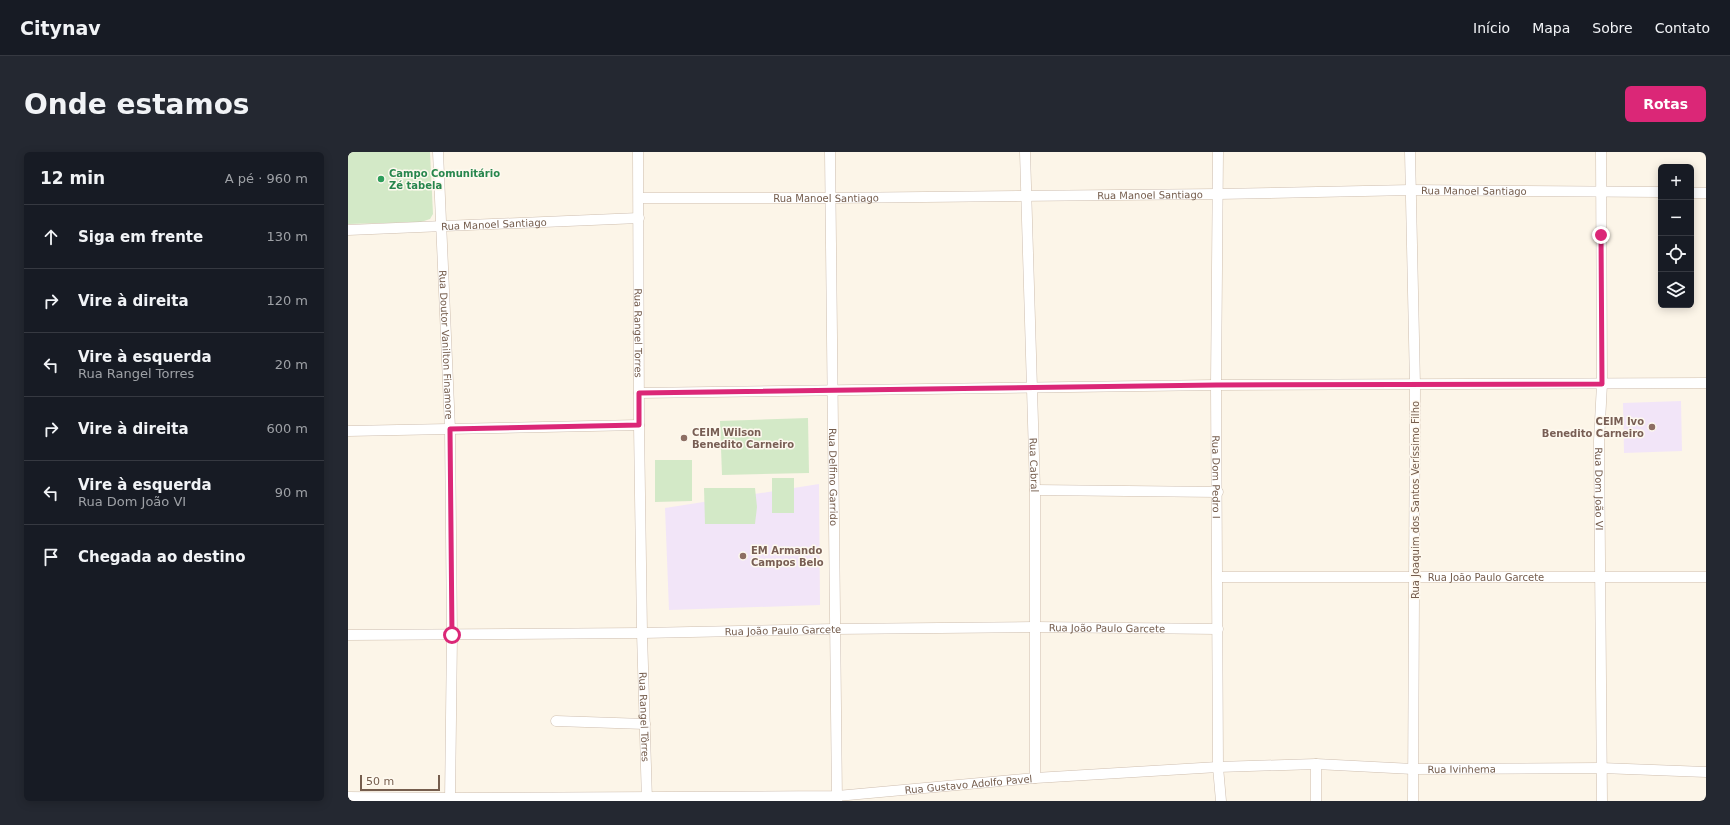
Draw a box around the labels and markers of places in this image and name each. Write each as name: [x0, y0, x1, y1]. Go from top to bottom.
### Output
place label: Campo Comunitário Zé tabela: [389, 168, 500, 191]
marker: Campo Comunitário Zé tabela: [376, 174, 386, 184]
place label: CEIM Ivo Benedito Carneiro: [1542, 416, 1644, 439]
marker: CEIM Ivo Benedito Carneiro: [1647, 422, 1657, 432]
place label: CEIM Wilson Benedito Carneiro: [692, 427, 794, 450]
marker: CEIM Wilson Benedito Carneiro: [679, 433, 689, 443]
place label: EM Armando Campos Belo: [751, 545, 824, 568]
marker: EM Armando Campos Belo: [738, 551, 748, 561]

